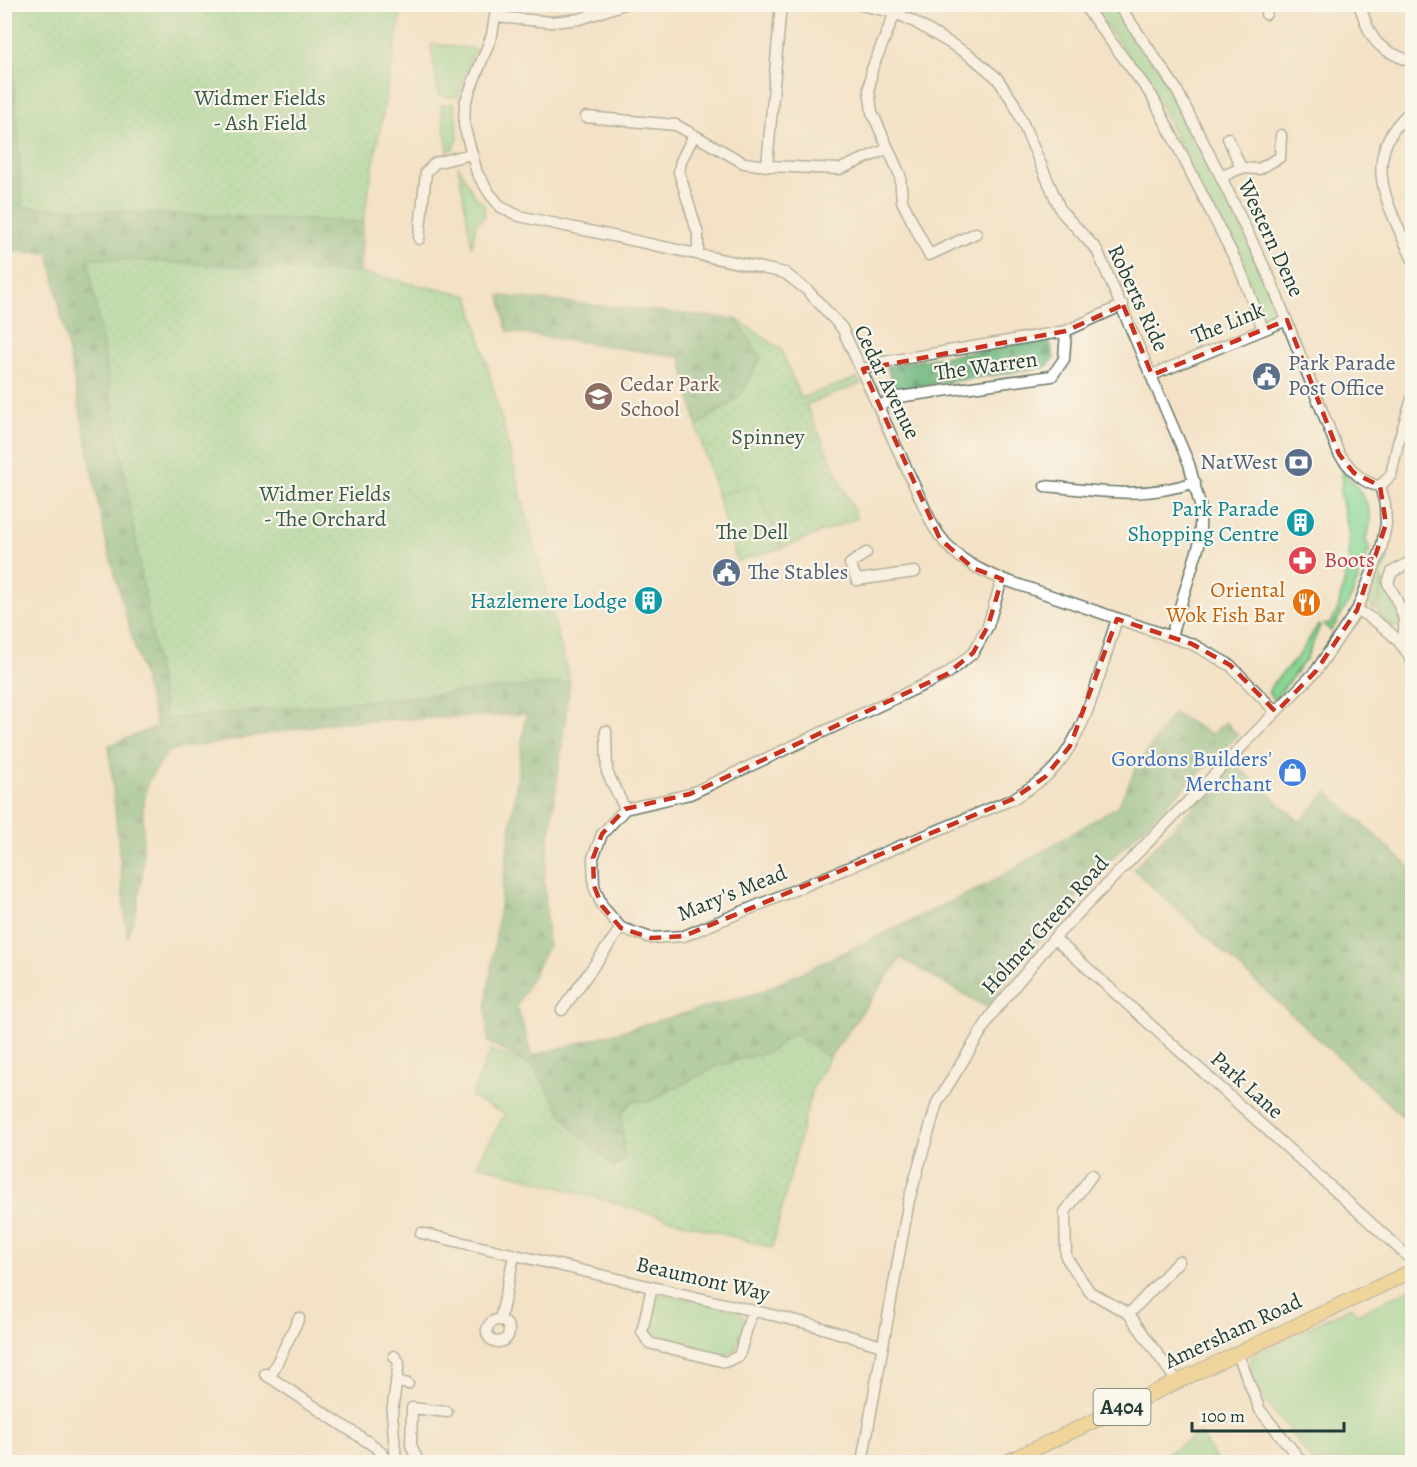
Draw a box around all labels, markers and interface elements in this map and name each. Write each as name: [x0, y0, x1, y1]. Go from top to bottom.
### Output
park label: Widmer Fields - Ash Field: [193, 83, 326, 138]
street label: Western Dene: [1230, 173, 1311, 302]
street label: Roberts Ride: [1100, 240, 1176, 356]
street label: The Link: [1187, 295, 1269, 351]
street label: Cedar Avenue: [846, 320, 928, 444]
street label: The Warren: [933, 344, 1039, 388]
place label: Park Parade Post Office: [1288, 348, 1396, 403]
public building icon: Park Parade Post Office: [1251, 360, 1283, 392]
place label: Cedar Park School: [620, 369, 719, 424]
school or university icon: Cedar Park School: [583, 381, 615, 413]
park label: Spinney: [731, 422, 805, 452]
bank icon: NatWest: [1283, 446, 1315, 478]
place label: NatWest: [1200, 447, 1278, 477]
park label: Widmer Fields - The Orchard: [258, 479, 391, 534]
place label: Park Parade Shopping Centre: [1127, 494, 1279, 549]
building icon: Park Parade Shopping Centre: [1284, 506, 1316, 538]
park label: The Dell: [716, 517, 788, 547]
pharmacy icon: Boots: [1287, 544, 1319, 576]
place label: Boots: [1324, 545, 1375, 575]
public building icon: The Stables: [711, 556, 743, 588]
place label: The Stables: [748, 557, 848, 587]
place label: Oriental Wok Fish Bar: [1165, 575, 1285, 630]
building icon: Hazlemere Lodge: [632, 585, 664, 617]
place label: Hazlemere Lodge: [470, 586, 627, 616]
restaurant icon: Oriental Wok Fish Bar: [1290, 587, 1322, 619]
place label: Gordons Builders' Merchant: [1111, 744, 1272, 799]
shop icon: Gordons Builders' Merchant: [1277, 756, 1309, 788]
street label: Holmer Green Road: [974, 849, 1116, 1001]
street label: Mary's Mead: [673, 857, 791, 929]
street label: Park Lane: [1204, 1044, 1290, 1126]
street label: Beaumont Way: [633, 1249, 773, 1309]
street label: Amersham Road: [1159, 1286, 1307, 1376]
road number: A404: [1094, 1389, 1150, 1425]
scale bar: [1192, 1395, 1344, 1433]
text: 100 m: [1201, 1404, 1245, 1428]

